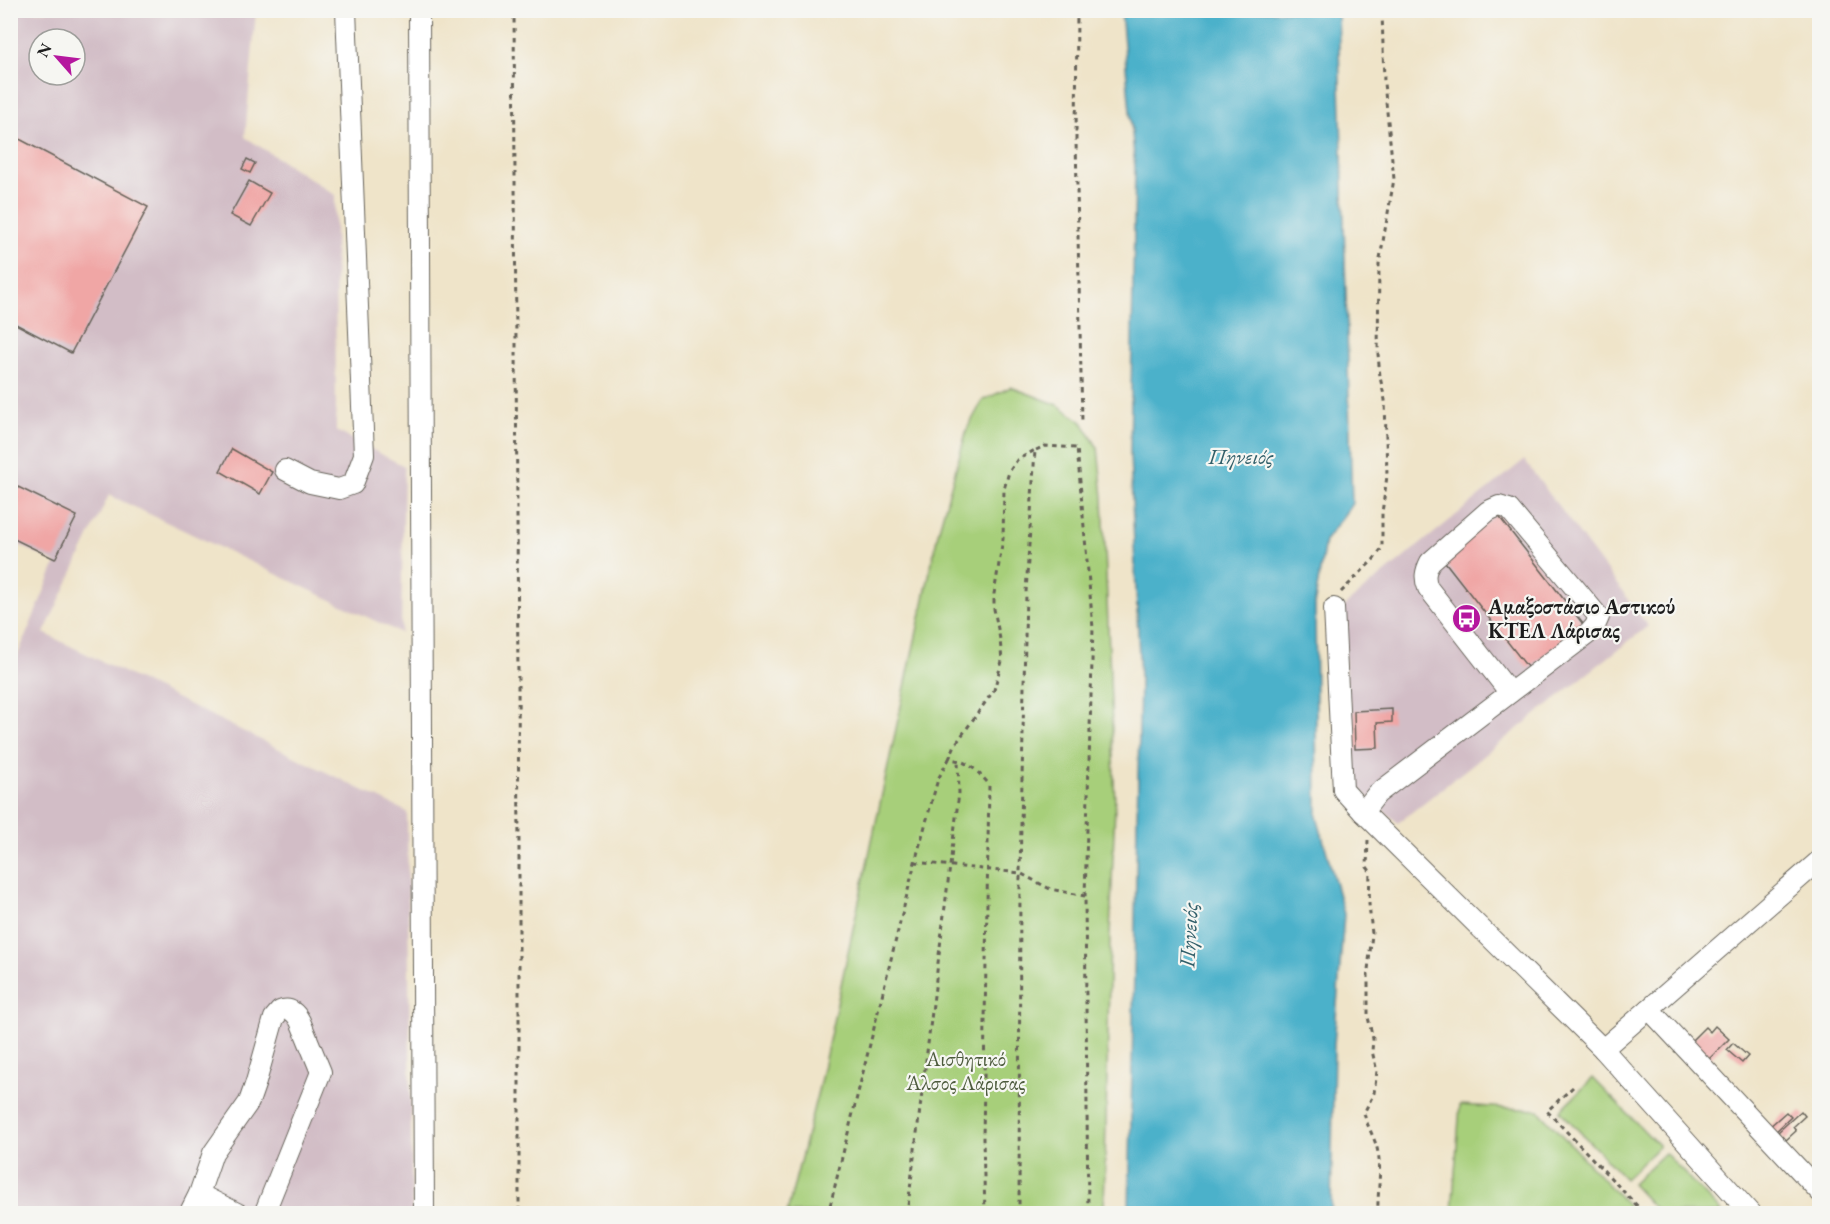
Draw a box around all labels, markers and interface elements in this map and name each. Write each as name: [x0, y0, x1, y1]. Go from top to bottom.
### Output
north arrow: [27, 27, 87, 87]
text: N: [32, 40, 57, 61]
water label: Πηνειός: [1207, 442, 1274, 471]
place label: Αμαξοστάσιο Αστικού ΚΤΕΛ Λάρισας: [1487, 593, 1676, 644]
bus stop icon: Αμαξοστάσιο Αστικού ΚΤΕΛ Λάρισας: [1451, 603, 1483, 635]
water label: Πηνειός: [1172, 901, 1205, 969]
park label: Αισθητικό Άλσος Λάρισας: [905, 1045, 1026, 1096]

